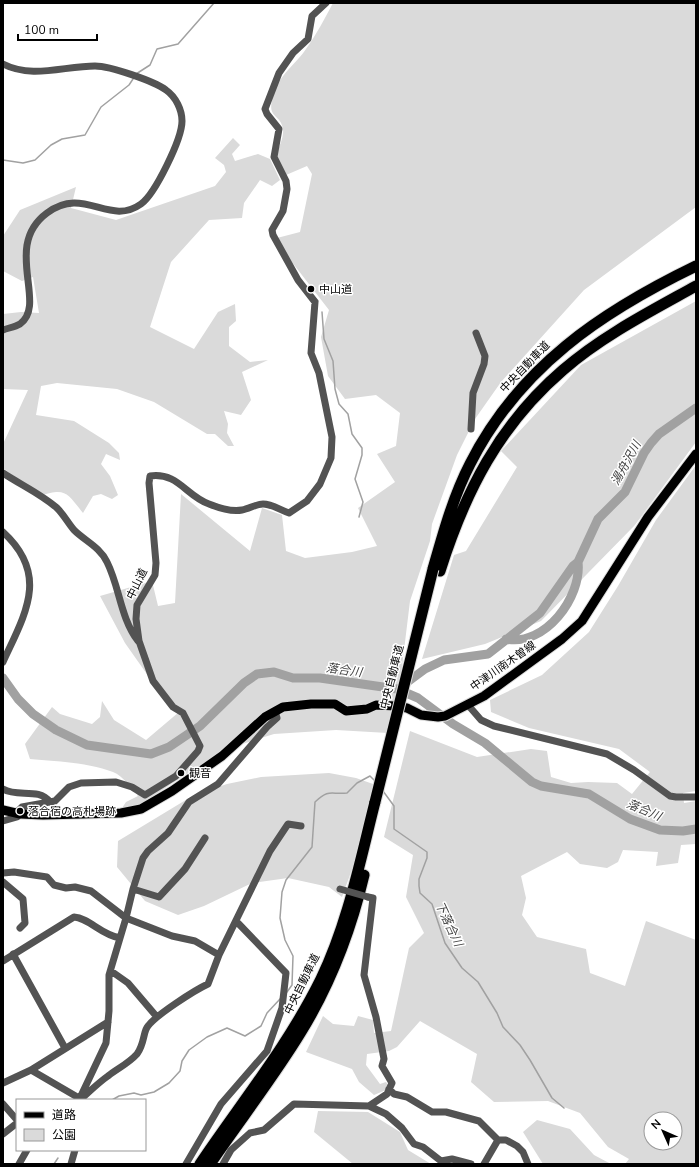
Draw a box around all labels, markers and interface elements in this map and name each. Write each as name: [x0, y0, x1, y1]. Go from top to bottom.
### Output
scale bar: [18, 16, 97, 42]
text: 100 m: [24, 22, 59, 38]
place label: 中山道: [319, 282, 352, 297]
marker: 中山道: [306, 284, 316, 294]
street label: 中央自動車道: [497, 338, 553, 396]
water label: 湯舟沢川: [607, 436, 646, 488]
street label: 中山道: [123, 566, 151, 602]
street label: 中津川南木曽線: [467, 638, 539, 694]
street label: 中央自動車道: [377, 643, 407, 711]
water label: 落合川: [325, 660, 365, 681]
place label: 観音: [189, 766, 211, 781]
marker: 観音: [176, 768, 186, 778]
water label: 落合川: [624, 796, 666, 825]
place label: 落合宿の高札場跡: [28, 804, 116, 819]
marker: 落合宿の高札場跡: [15, 806, 25, 816]
water label: 下落合川: [432, 899, 467, 951]
street label: 中央自動車道: [281, 951, 323, 1017]
legend: [16, 1099, 146, 1151]
text: 道路: [52, 1107, 76, 1123]
north arrow: [643, 1111, 683, 1151]
text: N: [648, 1116, 664, 1132]
text: 公園: [52, 1127, 76, 1143]

